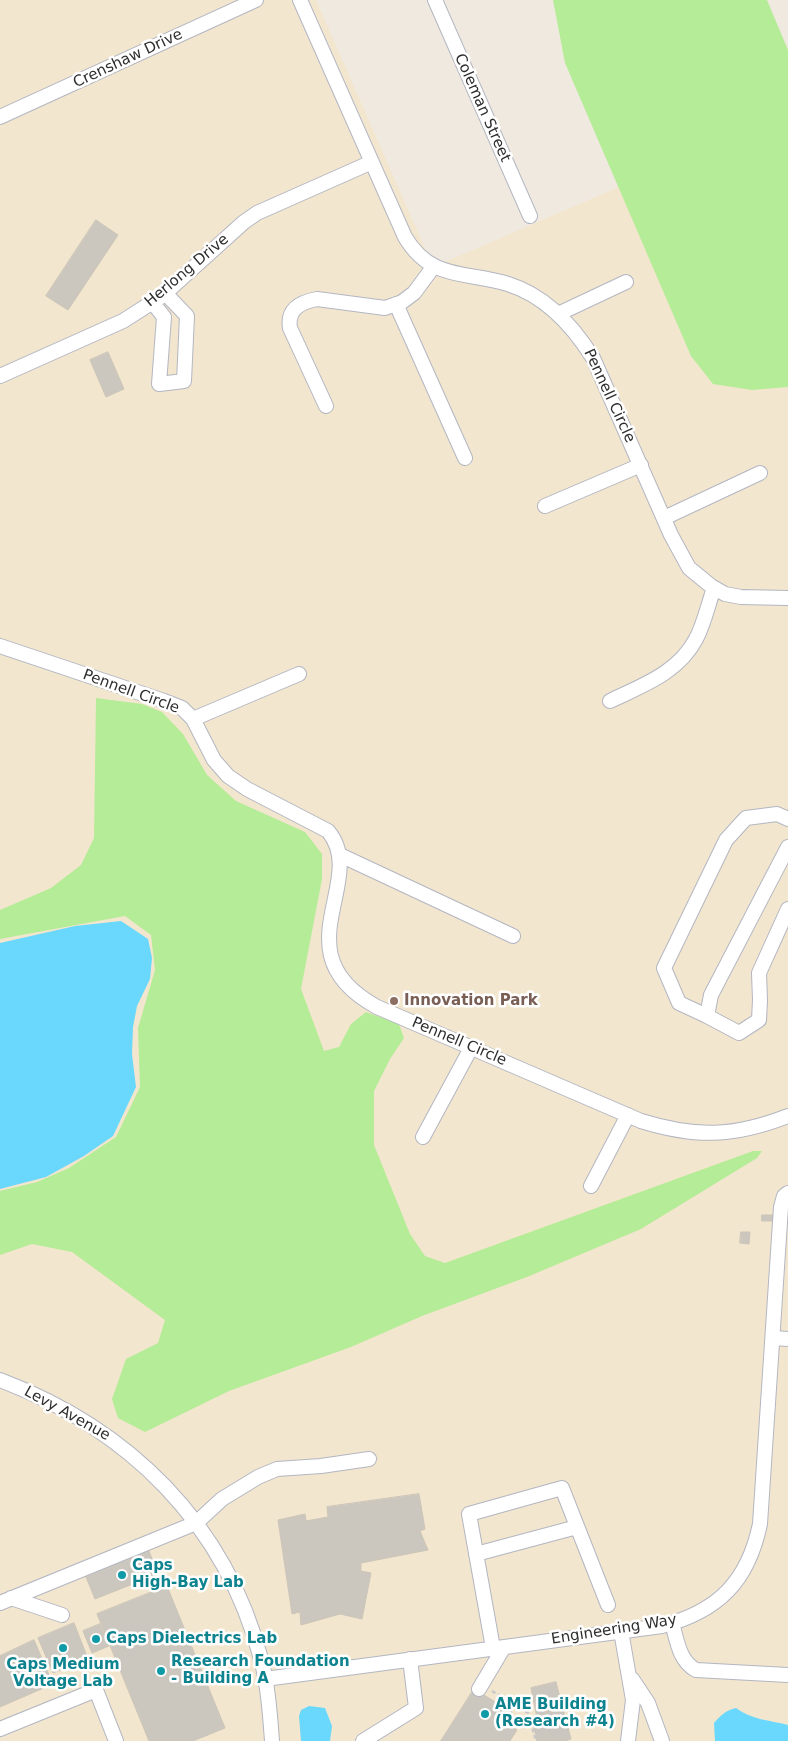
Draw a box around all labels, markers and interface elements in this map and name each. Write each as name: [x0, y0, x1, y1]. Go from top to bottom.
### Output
street label: Crenshaw Drive: [70, 26, 186, 92]
street label: Coleman Street: [450, 51, 514, 165]
street label: Herlong Drive: [141, 231, 233, 311]
street label: Pennell Circle: [579, 346, 639, 446]
street label: Pennell Circle: [80, 666, 182, 718]
place label: Innovation Park: [404, 992, 538, 1010]
marker: Innovation Park: [388, 995, 400, 1007]
street label: Pennell Circle: [409, 1014, 509, 1070]
street label: Levy Avenue: [21, 1383, 113, 1445]
place label: Caps High-Bay Lab: [132, 1557, 244, 1592]
marker: Caps High-Bay Lab: [116, 1569, 128, 1581]
street label: Engineering Way: [550, 1611, 678, 1649]
place label: Caps Dielectrics Lab: [106, 1630, 277, 1648]
marker: Caps Dielectrics Lab: [90, 1633, 102, 1645]
marker: Caps Medium Voltage Lab: [57, 1642, 69, 1654]
place label: Research Foundation - Building A: [171, 1653, 350, 1688]
place label: Caps Medium Voltage Lab: [6, 1656, 120, 1691]
marker: Research Foundation - Building A: [155, 1665, 167, 1677]
place label: AME Building (Research #4): [495, 1696, 615, 1731]
marker: AME Building (Research #4): [479, 1708, 491, 1720]

